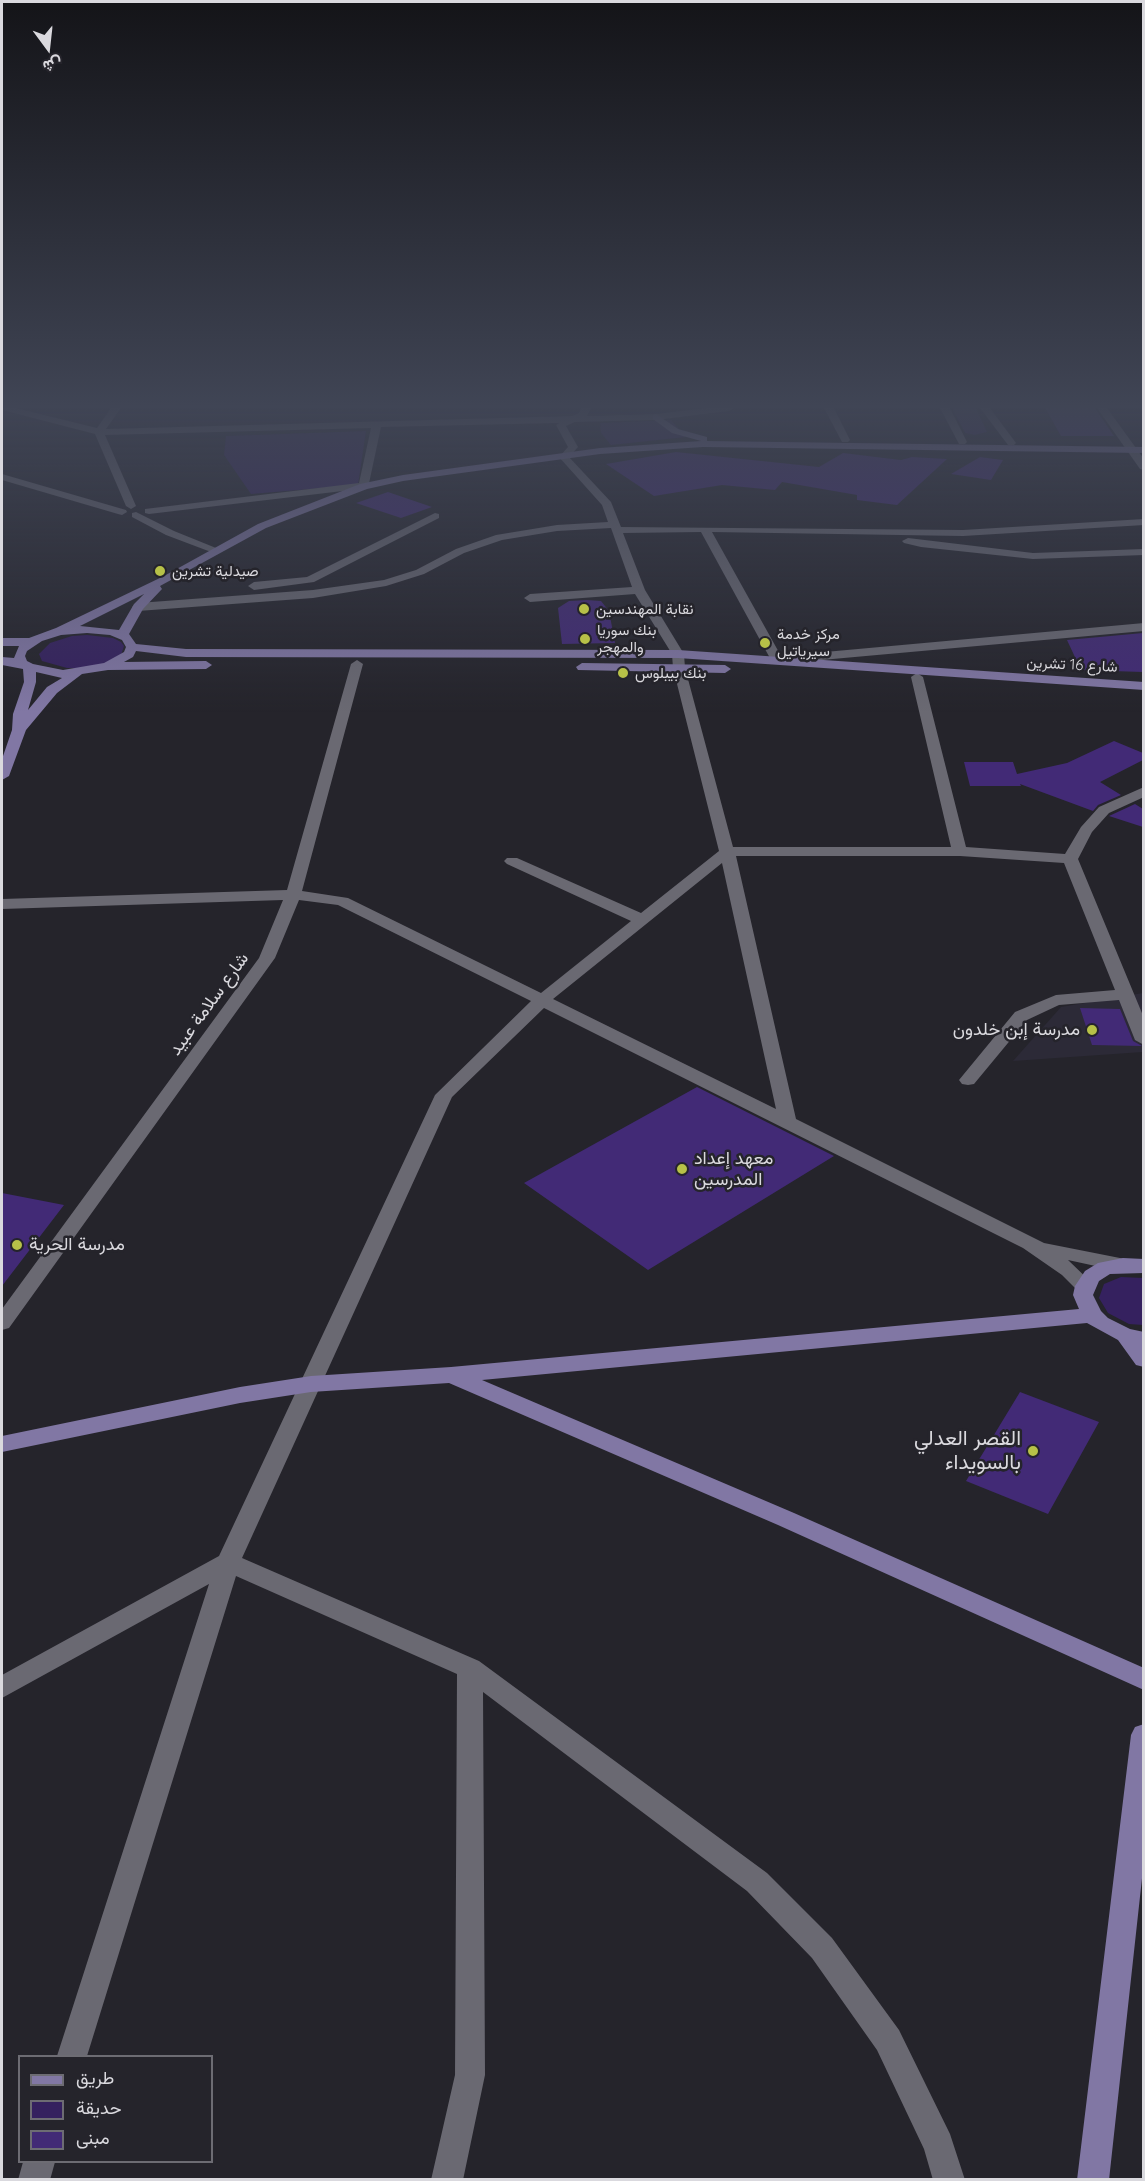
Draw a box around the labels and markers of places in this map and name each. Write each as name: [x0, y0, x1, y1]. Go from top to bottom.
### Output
place label: صيدلية تشرين: [172, 562, 259, 580]
marker: صيدلية تشرين: [153, 564, 167, 578]
place label: نقابة المهندسين: [596, 600, 693, 618]
marker: نقابة المهندسين: [577, 602, 591, 616]
place label: بنك سوريا والمهجر: [597, 621, 656, 656]
place label: مركز خدمة سيرياتيل: [777, 625, 840, 660]
marker: بنك سوريا والمهجر: [578, 632, 592, 646]
marker: مركز خدمة سيرياتيل: [758, 636, 772, 650]
place label: بنك بيبلوس: [635, 664, 706, 682]
marker: بنك بيبلوس: [616, 666, 630, 680]
place label: مدرسة إبن خلدون: [953, 1019, 1080, 1041]
marker: مدرسة إبن خلدون: [1085, 1023, 1099, 1037]
place label: معهد إعداد المدرسين: [694, 1148, 773, 1190]
marker: معهد إعداد المدرسين: [675, 1162, 689, 1176]
place label: مدرسة الحرية: [29, 1234, 125, 1256]
marker: مدرسة الحرية: [10, 1238, 24, 1252]
place label: القصر العدلي بالسويداء: [914, 1426, 1021, 1476]
marker: القصر العدلي بالسويداء: [1026, 1444, 1040, 1458]

